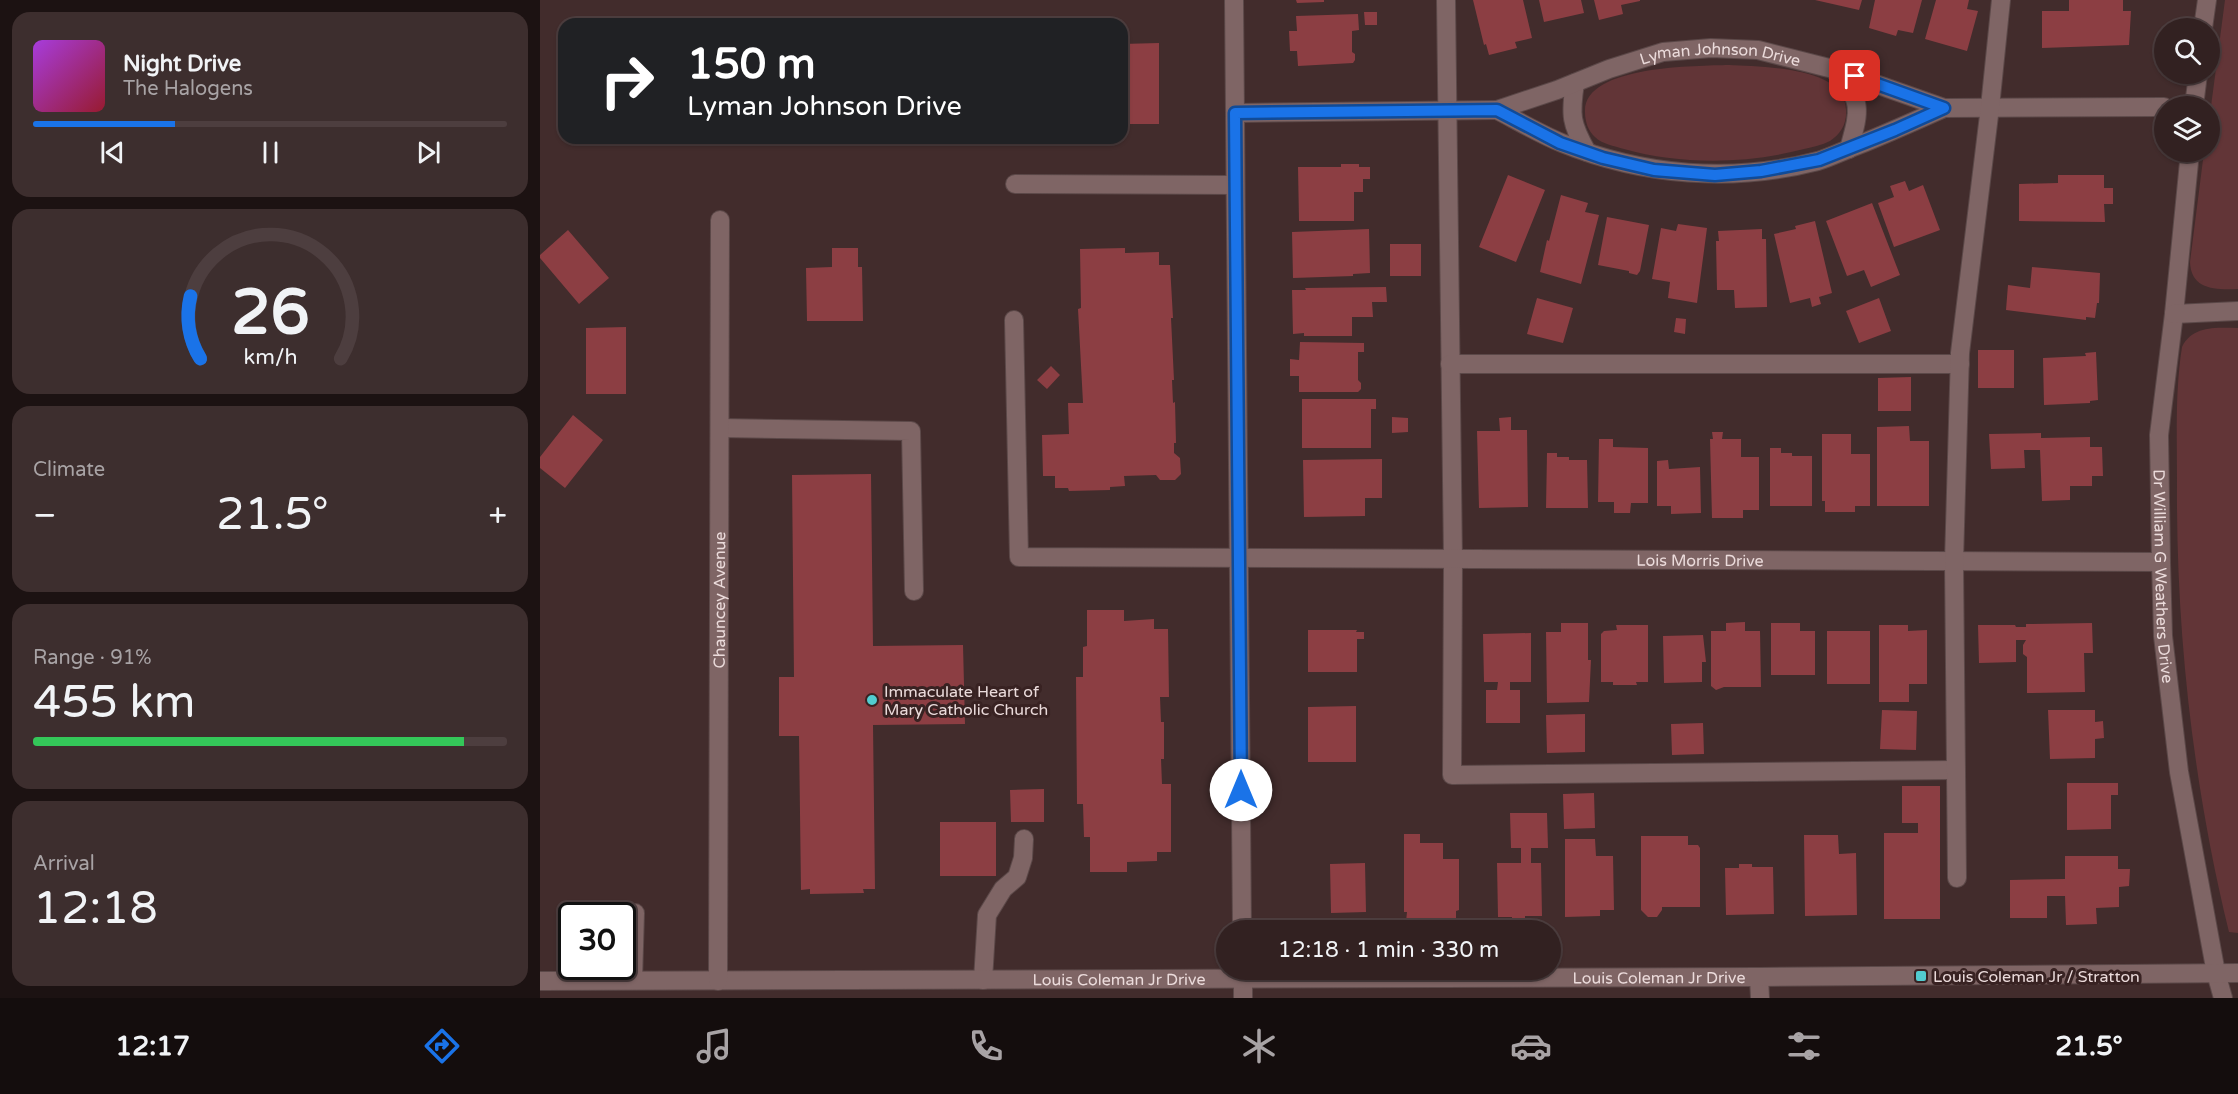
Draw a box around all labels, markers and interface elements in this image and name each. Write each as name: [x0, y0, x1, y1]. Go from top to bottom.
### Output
map controls: [2154, 18, 2220, 162]
button: search: [2154, 18, 2220, 84]
text: 150 m: [687, 39, 816, 90]
street label: Lyman Johnson Drive: [1637, 39, 1803, 71]
icon: right: [588, 42, 666, 120]
pin: [1829, 50, 1880, 101]
text: Night Drive: [123, 51, 241, 77]
icon: arrive: [1838, 59, 1871, 92]
text: The Halogens: [123, 77, 253, 101]
text: Lyman Johnson Drive: [687, 90, 962, 123]
button: layers: [2154, 96, 2220, 162]
icon: previous: [96, 136, 129, 169]
icon: pause: [254, 136, 287, 169]
icon: next: [412, 136, 445, 169]
text: 26: [231, 276, 309, 351]
text: km/h: [243, 344, 297, 370]
text: Climate: [33, 458, 105, 482]
street label: Dr William G Weathers Drive: [2149, 469, 2177, 684]
text: 21.5°: [216, 488, 329, 542]
text: −: [33, 496, 57, 535]
text: +: [488, 496, 507, 535]
street label: Chauncey Avenue: [710, 532, 730, 668]
street label: Lois Morris Drive: [1636, 551, 1764, 571]
text: Range · 91%: [33, 646, 152, 670]
text: 455 km: [33, 676, 195, 730]
place label: Immaculate Heart of Mary Catholic Church: [884, 682, 1048, 720]
marker: Immaculate Heart of Mary Catholic Church: [865, 693, 879, 707]
position arrow: [1209, 758, 1273, 822]
text: Arrival: [33, 852, 95, 876]
text: 12:18: [33, 882, 158, 936]
speed limit sign: 30: [558, 902, 636, 980]
text: 12:18 · 1 min · 330 m: [1278, 937, 1499, 963]
place label: Louis Coleman Jr / Stratton: [1933, 967, 2140, 987]
street label: Louis Coleman Jr Drive: [1572, 968, 1746, 989]
marker: Louis Coleman Jr / Stratton: [1914, 969, 1928, 983]
street label: Louis Coleman Jr Drive: [1032, 970, 1206, 990]
icon: directions: [421, 1025, 463, 1067]
icon: music: [693, 1025, 735, 1067]
icon: phone: [965, 1025, 1007, 1067]
icon: climate: [1238, 1025, 1280, 1067]
icon: car: [1510, 1025, 1552, 1067]
icon: filters: [1783, 1025, 1825, 1067]
text: 12:17: [115, 1030, 190, 1063]
text: 21.5°: [2055, 1030, 2123, 1063]

